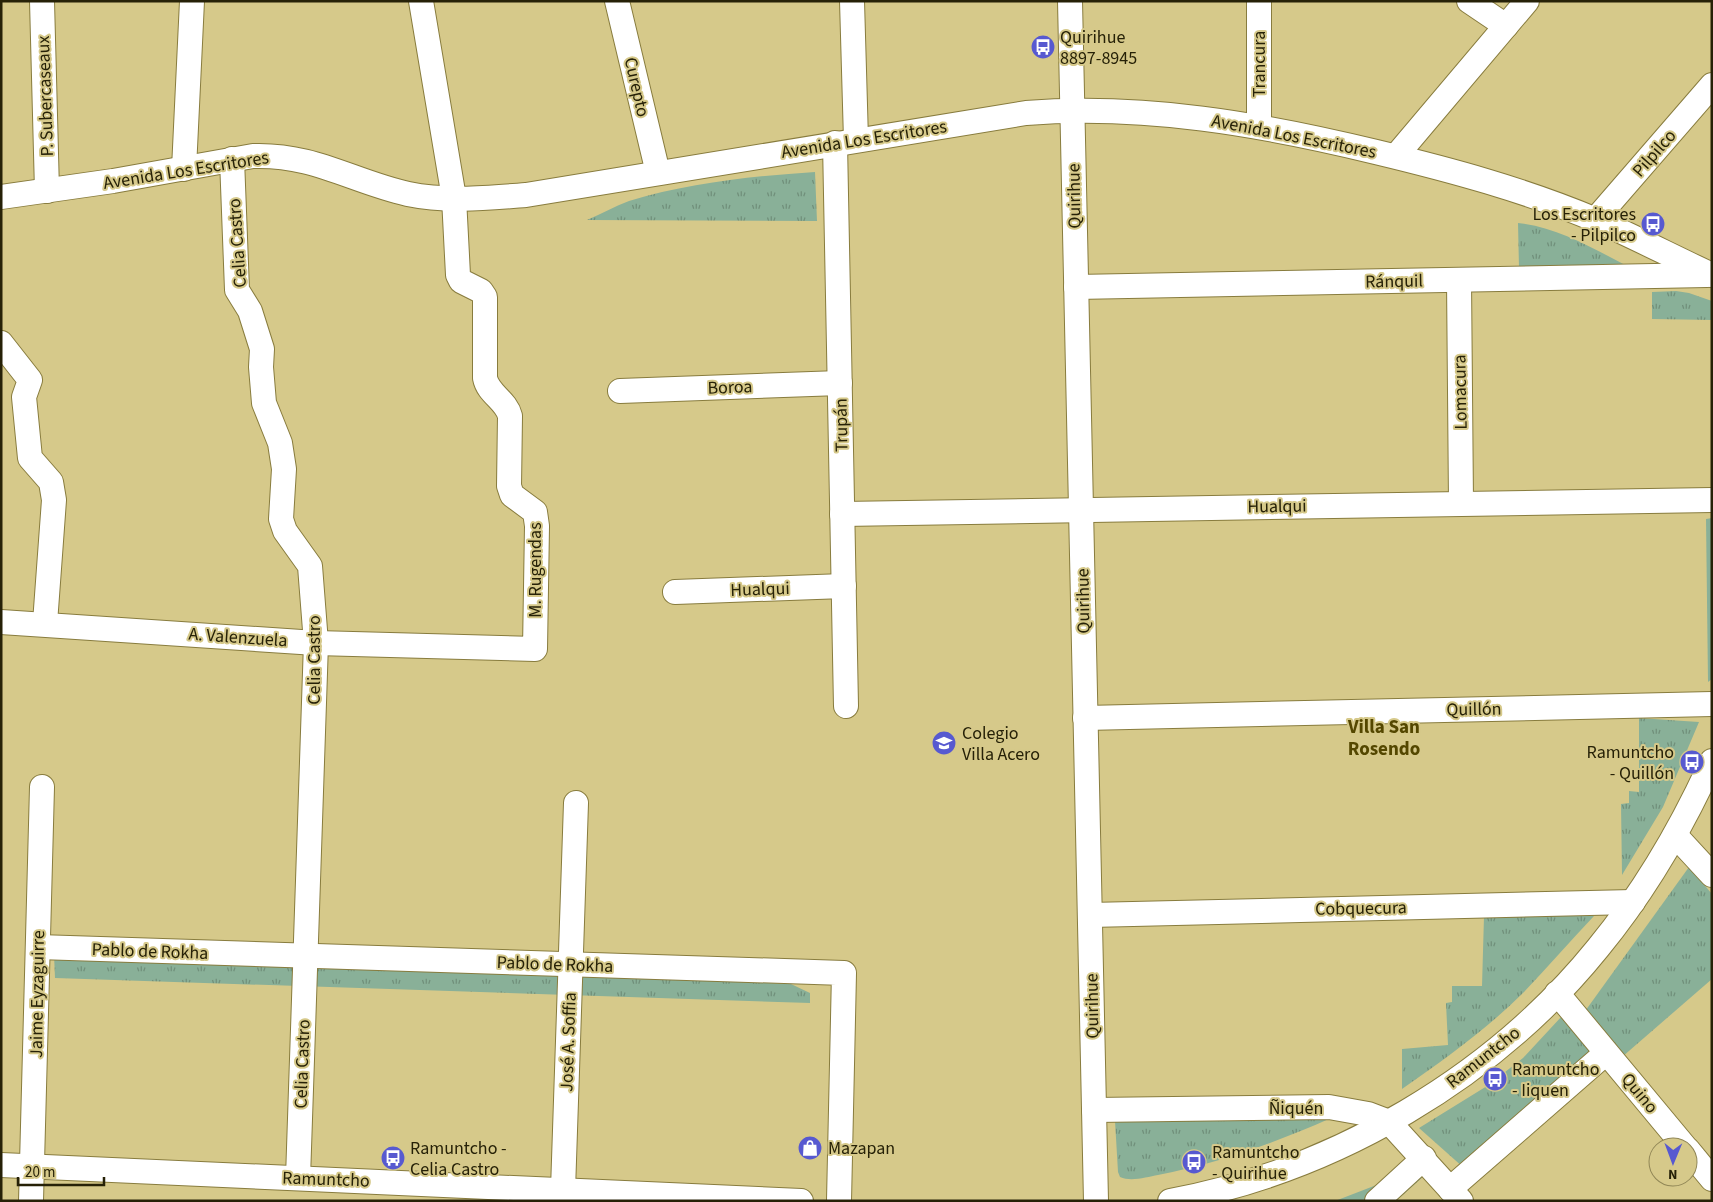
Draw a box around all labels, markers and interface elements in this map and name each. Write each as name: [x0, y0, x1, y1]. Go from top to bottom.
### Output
place label: Quirihue 8897-8945: [1060, 25, 1137, 71]
street label: Trancura: [1247, 31, 1272, 97]
bus stop icon: Quirihue 8897-8945: [1030, 34, 1056, 60]
street label: P. Subercaseaux: [31, 35, 60, 157]
street label: Curepto: [618, 55, 655, 119]
street label: Avenida Los Escritores: [1209, 108, 1378, 165]
street label: Avenida Los Escritores: [780, 114, 949, 165]
street label: Pilpilco: [1627, 124, 1682, 183]
street label: Avenida Los Escritores: [102, 145, 271, 196]
street label: Quirihue: [1061, 163, 1088, 229]
street label: Celia Castro: [222, 198, 253, 288]
place label: Los Escritores - Pilpilco: [1533, 202, 1636, 248]
bus stop icon: Los Escritores - Pilpilco: [1640, 211, 1666, 237]
street label: Ránquil: [1365, 268, 1423, 295]
street label: Lomacura: [1447, 354, 1474, 430]
street label: Boroa: [707, 374, 753, 401]
street label: Trupán: [829, 398, 854, 452]
street label: Hualqui: [1247, 493, 1307, 520]
street label: M. Rugendas: [523, 522, 548, 618]
street label: Quirihue: [1070, 568, 1097, 634]
street label: Hualqui: [730, 576, 790, 603]
street label: Celia Castro: [302, 615, 327, 705]
street label: A. Valenzuela: [188, 622, 288, 653]
street label: Quillón: [1446, 697, 1502, 722]
district label: Villa San Rosendo: [1347, 714, 1420, 763]
place label: Colegio Villa Acero: [962, 721, 1040, 767]
school or university icon: Colegio Villa Acero: [931, 730, 957, 756]
place label: Ramuntcho - Quillón: [1587, 740, 1674, 786]
bus stop icon: Ramuntcho - Quillón: [1679, 749, 1705, 775]
street label: Cobquecura: [1315, 895, 1407, 922]
street label: Jaime Eyzaguirre: [24, 930, 51, 1058]
street label: Pablo de Rokha: [91, 937, 209, 966]
street label: Pablo de Rokha: [496, 950, 614, 979]
street label: Quirihue: [1079, 973, 1106, 1039]
street label: José A. Soffia: [554, 992, 583, 1092]
street label: Celia Castro: [288, 1019, 317, 1109]
street label: Ramuntcho: [1441, 1021, 1525, 1094]
place label: Ramuntcho - Iiquen: [1512, 1057, 1599, 1103]
bus stop icon: Ramuntcho - Iiquen: [1482, 1066, 1508, 1092]
street label: Quino: [1615, 1068, 1664, 1119]
street label: Ñiquén: [1269, 1096, 1323, 1121]
shop icon: Mazapan: [797, 1135, 823, 1161]
place label: Ramuntcho - Celia Castro: [410, 1136, 507, 1182]
place label: Mazapan: [828, 1136, 895, 1161]
north arrow: [1648, 1137, 1698, 1187]
place label: Ramuntcho - Quirihue: [1212, 1140, 1299, 1186]
bus stop icon: Ramuntcho - Celia Castro: [380, 1145, 406, 1171]
bus stop icon: Ramuntcho - Quirihue: [1181, 1149, 1207, 1175]
scale bar: [18, 1154, 104, 1186]
text: 20 m: [25, 1162, 55, 1183]
text: N: [1668, 1164, 1678, 1184]
street label: Ramuntcho: [282, 1165, 370, 1194]

